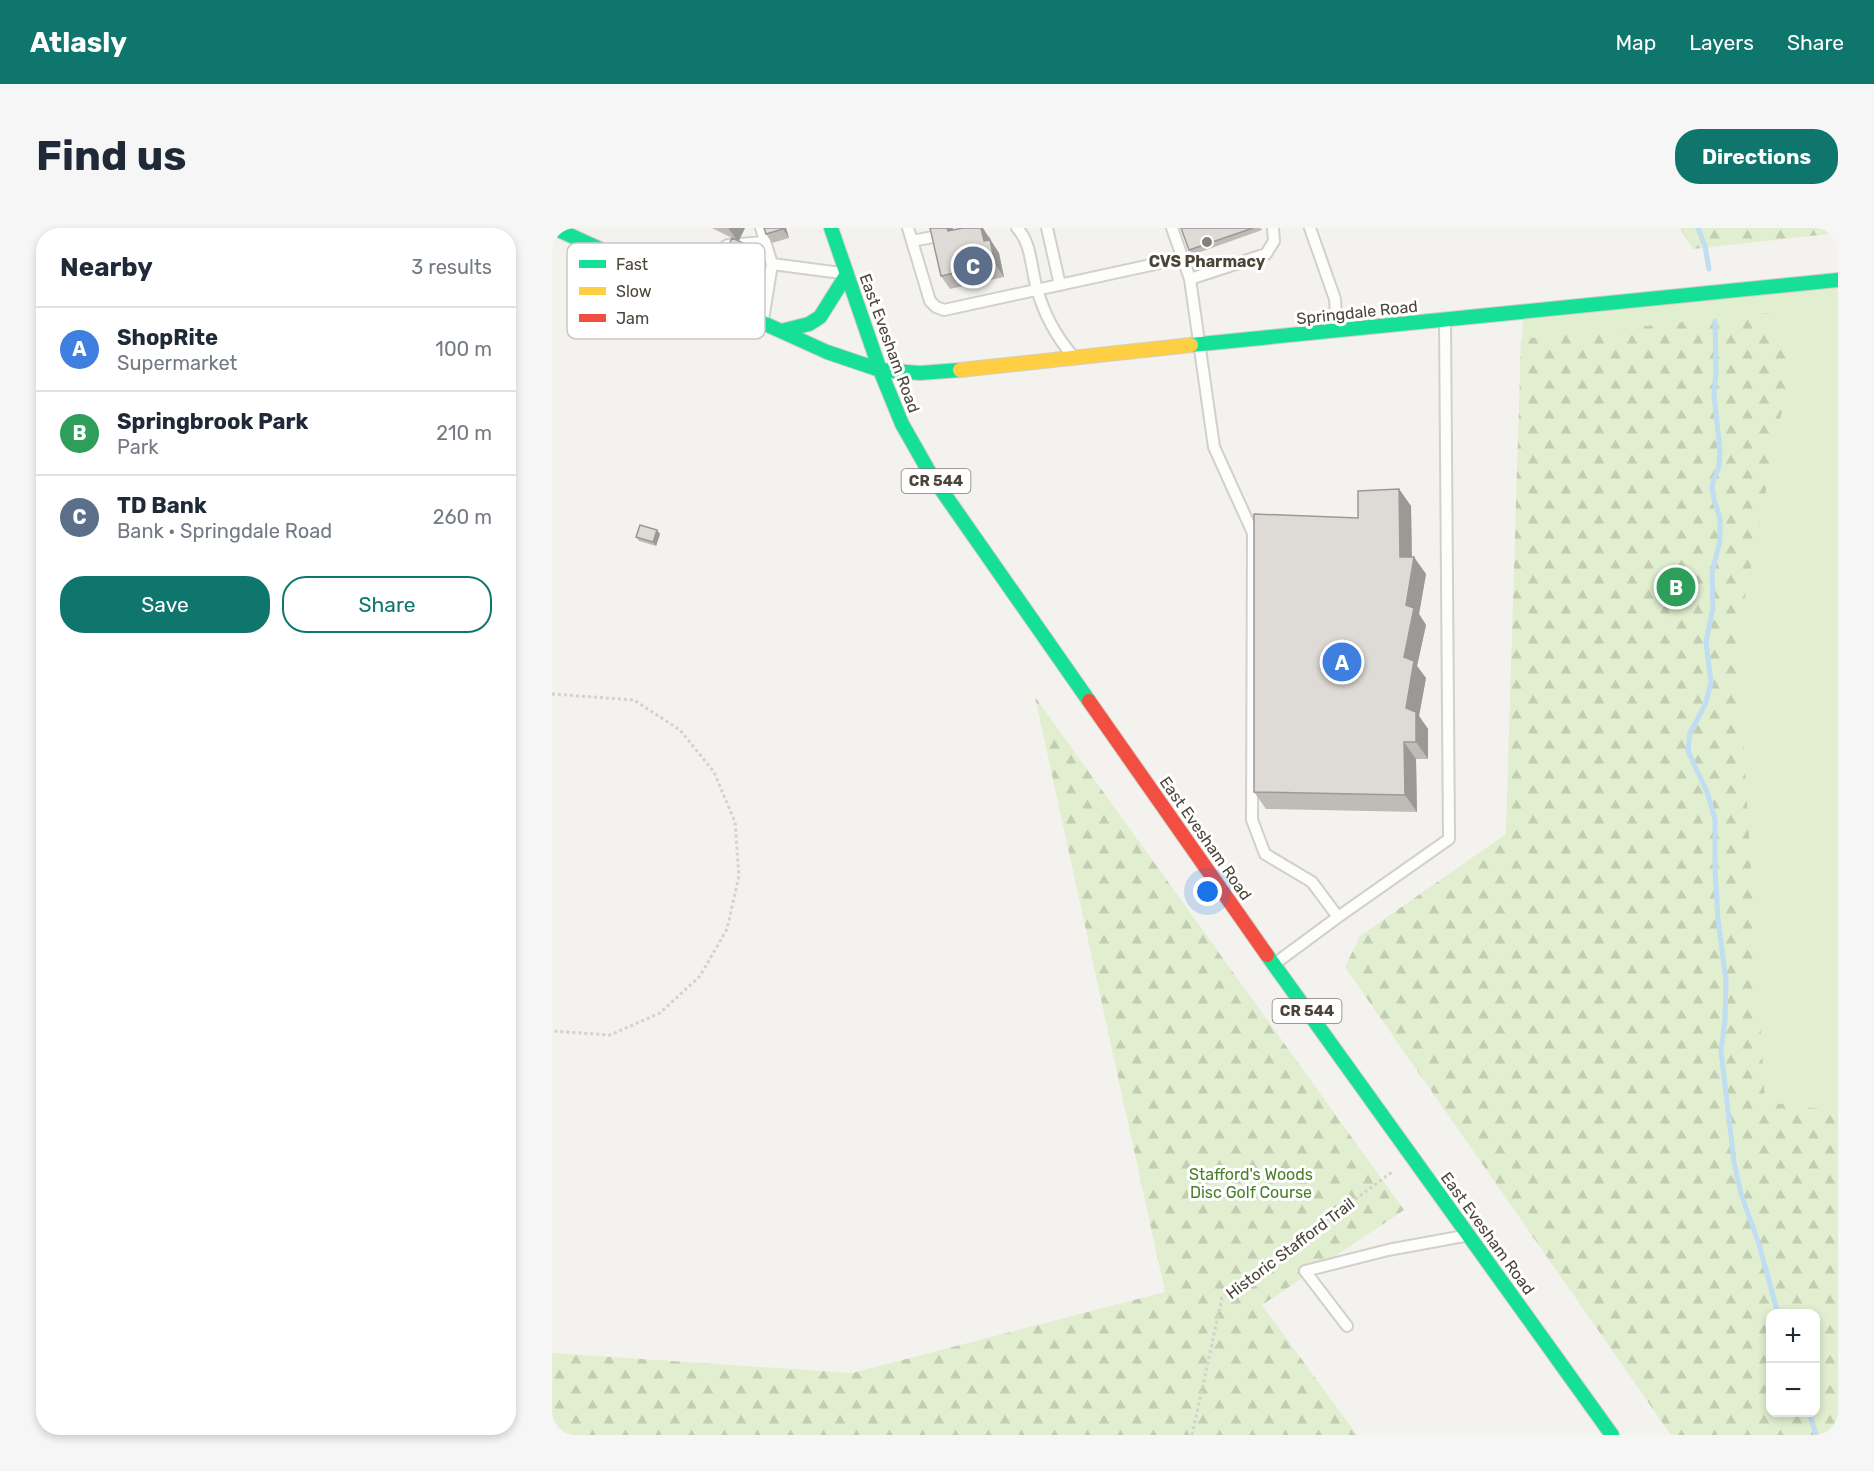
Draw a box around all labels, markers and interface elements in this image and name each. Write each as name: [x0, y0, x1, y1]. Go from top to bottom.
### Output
text: Atlasly: [30, 26, 127, 59]
text: Map: [1615, 30, 1656, 55]
text: Layers: [1689, 30, 1754, 55]
text: Share: [1787, 30, 1844, 55]
button: Directions: [1675, 129, 1838, 184]
text: Find us: [36, 131, 187, 181]
marker: CVS Pharmacy: [1200, 235, 1214, 249]
legend: [567, 243, 765, 339]
pin: C: [954, 243, 992, 288]
text: Nearby: [60, 252, 153, 283]
place label: CVS Pharmacy: [1149, 252, 1266, 271]
text: 3 results: [411, 255, 492, 279]
text: Fast: [616, 255, 648, 274]
street label: East Evesham Road: [856, 271, 924, 415]
text: Slow: [616, 282, 652, 301]
street label: Springdale Road: [1296, 297, 1419, 328]
text: Jam: [616, 309, 649, 328]
text: ShopRite: [117, 324, 218, 351]
text: A: [72, 337, 87, 361]
text: 100 m: [435, 337, 492, 361]
text: Supermarket: [117, 351, 237, 375]
text: Springbrook Park: [117, 408, 308, 435]
text: B: [72, 421, 87, 445]
text: 210 m: [436, 421, 492, 445]
text: Park: [117, 435, 159, 459]
road number: CR 544: [902, 469, 970, 493]
text: TD Bank: [117, 492, 207, 519]
text: C: [72, 505, 87, 529]
text: 260 m: [433, 505, 492, 529]
text: Bank · Springdale Road: [117, 519, 332, 543]
pin: B: [1656, 564, 1696, 610]
button: Save: [60, 576, 270, 633]
button: Share: [282, 576, 492, 633]
pin: A: [1322, 640, 1362, 684]
street label: East Evesham Road: [1156, 773, 1255, 904]
your location: [1193, 877, 1222, 906]
road number: CR 544: [1272, 999, 1341, 1023]
park label: Stafford's Woods Disc Golf Course: [1189, 1165, 1313, 1202]
street label: East Evesham Road: [1437, 1168, 1538, 1298]
street label: Historic Stafford Trail: [1222, 1194, 1358, 1303]
map controls: [1766, 1309, 1820, 1417]
button: +: [1766, 1309, 1820, 1363]
button: −: [1766, 1363, 1820, 1417]

